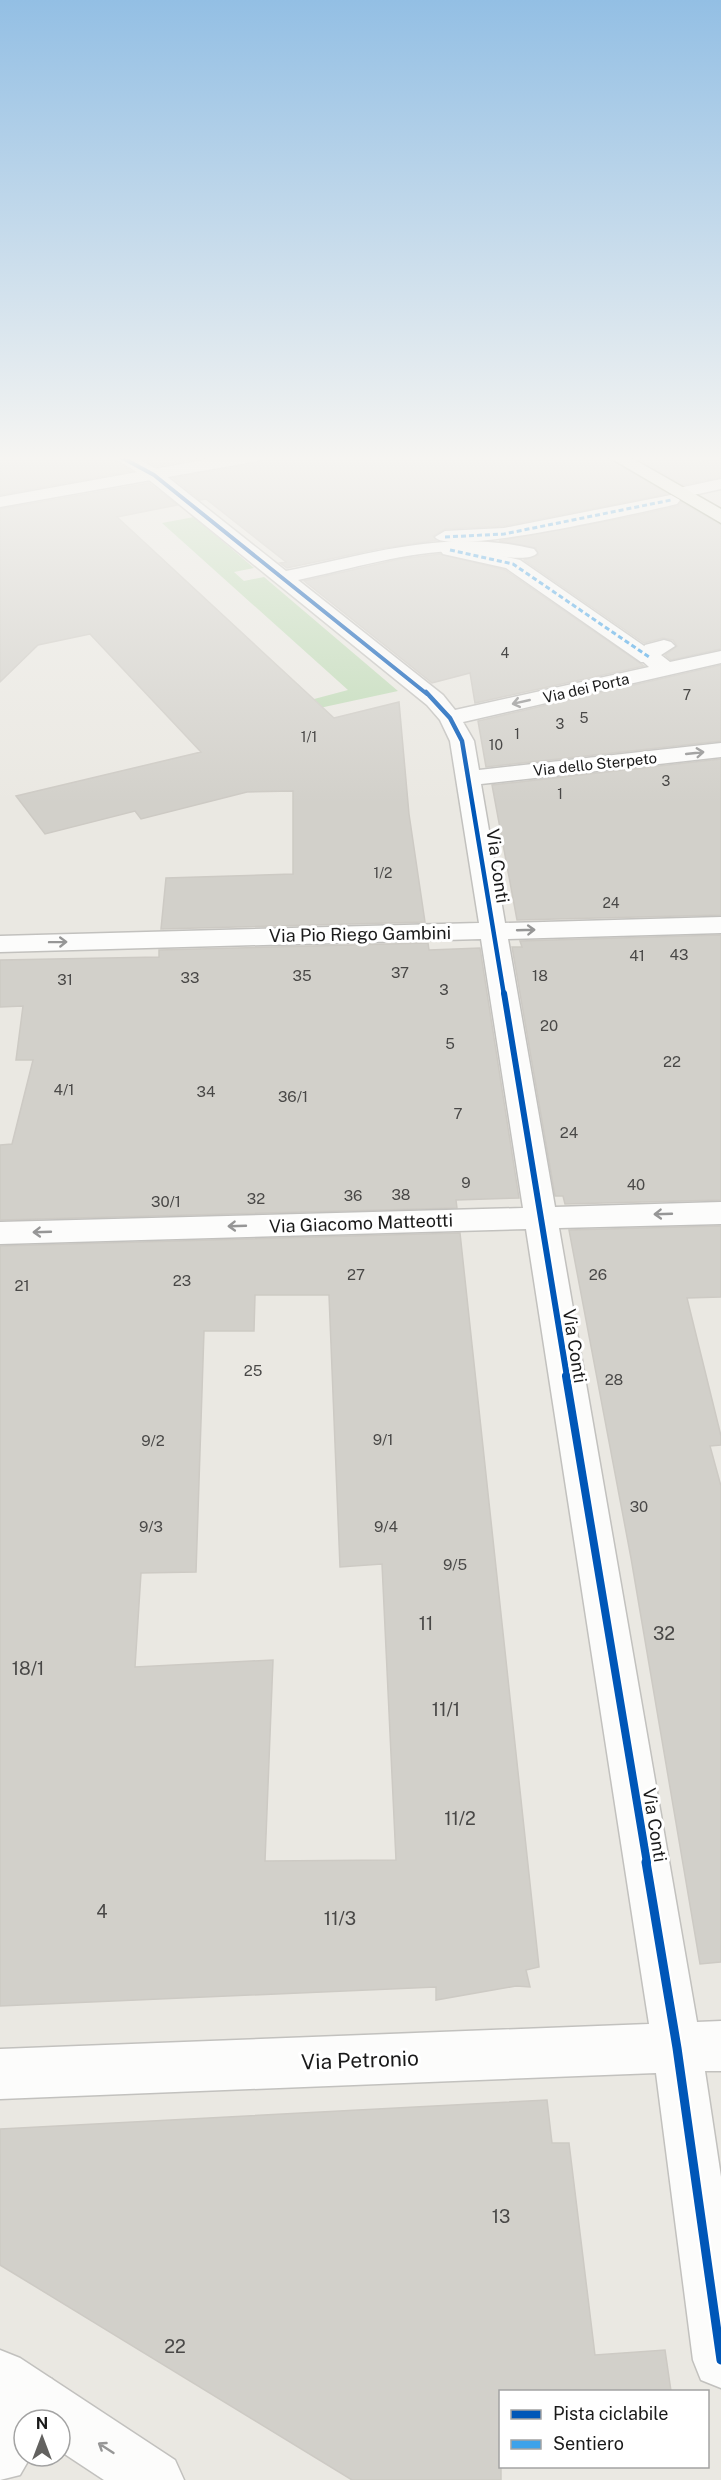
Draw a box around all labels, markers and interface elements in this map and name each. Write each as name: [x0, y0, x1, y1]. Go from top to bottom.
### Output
house number: 4: [501, 645, 510, 661]
street label: Via dei Porta: [541, 670, 631, 706]
house number: 7: [683, 687, 691, 703]
one-way arrow: [511, 697, 530, 709]
house number: 5: [580, 710, 589, 726]
house number: 3: [556, 716, 565, 732]
house number: 1: [514, 726, 520, 742]
house number: 1/1: [301, 729, 317, 745]
house number: 10: [489, 737, 503, 753]
one-way arrow: [684, 747, 704, 758]
street label: Via dello Sterpeto: [532, 749, 658, 779]
house number: 3: [662, 773, 671, 789]
house number: 1: [557, 786, 563, 802]
street label: Via Conti: [482, 827, 514, 905]
house number: 1/2: [374, 865, 392, 881]
house number: 24: [602, 895, 620, 911]
street label: Via Pio Riego Gambini: [269, 922, 451, 946]
one-way arrow: [516, 924, 536, 936]
one-way arrow: [48, 936, 68, 948]
house number: 43: [670, 946, 688, 963]
house number: 41: [629, 947, 645, 964]
house number: 37: [391, 964, 409, 981]
house number: 35: [292, 967, 312, 984]
house number: 18: [532, 967, 548, 984]
house number: 33: [181, 969, 199, 986]
house number: 31: [57, 971, 73, 988]
house number: 3: [439, 981, 449, 998]
house number: 20: [540, 1017, 558, 1034]
house number: 5: [445, 1035, 455, 1052]
house number: 22: [663, 1053, 681, 1070]
house number: 4/1: [54, 1081, 74, 1098]
house number: 34: [197, 1083, 215, 1100]
house number: 36/1: [278, 1088, 308, 1105]
house number: 7: [453, 1105, 463, 1122]
house number: 24: [560, 1124, 578, 1141]
house number: 9: [461, 1174, 471, 1191]
house number: 40: [627, 1176, 645, 1193]
house number: 38: [391, 1186, 411, 1203]
house number: 36: [344, 1187, 362, 1204]
house number: 32: [247, 1190, 265, 1207]
house number: 30/1: [151, 1193, 181, 1210]
street label: Via Giacomo Matteotti: [269, 1209, 453, 1237]
one-way arrow: [653, 1209, 673, 1220]
one-way arrow: [227, 1220, 247, 1232]
one-way arrow: [32, 1226, 52, 1237]
house number: 27: [347, 1266, 365, 1283]
house number: 26: [589, 1266, 607, 1283]
house number: 23: [173, 1272, 191, 1289]
house number: 21: [14, 1277, 30, 1294]
street label: Via Conti: [559, 1307, 591, 1385]
house number: 25: [244, 1362, 262, 1379]
house number: 28: [605, 1371, 623, 1388]
house number: 9/1: [373, 1431, 393, 1448]
house number: 9/2: [141, 1432, 165, 1449]
house number: 30: [630, 1498, 648, 1515]
house number: 9/3: [139, 1518, 163, 1535]
house number: 9/4: [374, 1518, 398, 1535]
house number: 9/5: [443, 1556, 467, 1573]
house number: 11: [419, 1613, 433, 1634]
house number: 32: [653, 1623, 675, 1644]
house number: 18/1: [12, 1658, 44, 1679]
house number: 11/1: [432, 1699, 460, 1720]
street label: Via Conti: [639, 1786, 671, 1864]
house number: 11/2: [444, 1808, 476, 1829]
house number: 4: [96, 1901, 108, 1922]
house number: 11/3: [324, 1908, 356, 1929]
street label: Via Petronio: [301, 2045, 419, 2075]
house number: 13: [492, 2206, 510, 2227]
house number: 22: [164, 2336, 186, 2357]
legend: [499, 2390, 709, 2468]
text: Pista ciclabile: [553, 2403, 668, 2424]
north arrow: [12, 2408, 72, 2468]
text: N: [36, 2414, 48, 2433]
text: Sentiero: [553, 2433, 624, 2454]
one-way arrow: [98, 2442, 115, 2454]

